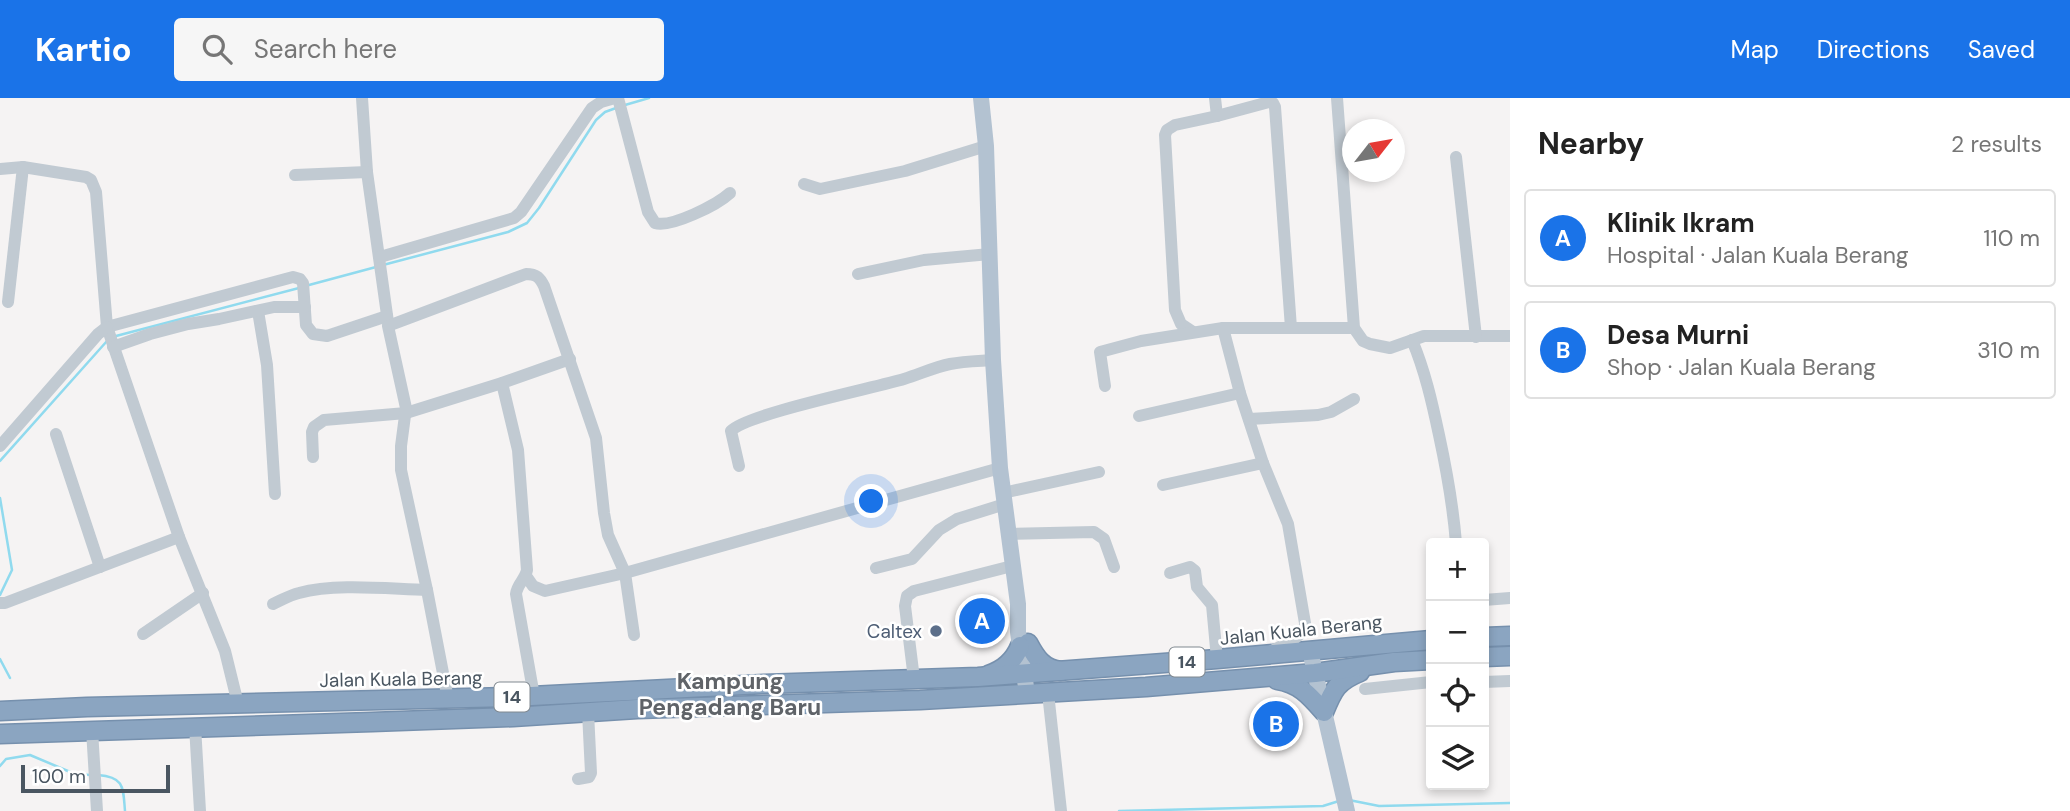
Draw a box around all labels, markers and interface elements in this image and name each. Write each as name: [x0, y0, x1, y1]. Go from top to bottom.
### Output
search box: [174, 18, 664, 81]
text: Kartio: [35, 28, 132, 71]
icon: search: [198, 30, 236, 68]
text: Search here: [254, 32, 397, 66]
text: Map: [1731, 34, 1779, 65]
text: Directions: [1817, 34, 1930, 65]
text: Saved: [1968, 34, 2035, 65]
north arrow: [1342, 119, 1405, 182]
text: Nearby: [1538, 124, 1644, 163]
text: 2 results: [1951, 129, 2042, 159]
text: Klinik Ikram: [1607, 206, 1755, 240]
text: A: [1555, 223, 1571, 253]
text: 110 m: [1983, 223, 2040, 253]
text: Hospital · Jalan Kuala Berang: [1607, 240, 1909, 270]
text: Desa Murni: [1607, 318, 1749, 352]
text: B: [1556, 335, 1570, 365]
text: 310 m: [1977, 335, 2040, 365]
text: Shop · Jalan Kuala Berang: [1607, 352, 1876, 382]
your location: [854, 484, 888, 518]
map controls: [1426, 538, 1489, 790]
button: +: [1426, 538, 1489, 601]
pin: A: [959, 595, 1005, 647]
button: −: [1426, 601, 1489, 664]
street label: Jalan Kuala Berang: [1219, 609, 1384, 651]
place label: Caltex: [867, 619, 923, 644]
marker: Caltex: [928, 623, 944, 639]
road number: 14: [1170, 648, 1204, 676]
button: locate: [1426, 664, 1489, 727]
street label: Jalan Kuala Berang: [319, 665, 483, 693]
district label: Kampung Pengadang Baru: [639, 666, 821, 722]
road number: 14: [494, 682, 530, 712]
pin: B: [1253, 698, 1299, 750]
button: layers: [1426, 727, 1489, 790]
scale bar: [21, 762, 170, 794]
text: 100 m: [32, 764, 86, 789]

